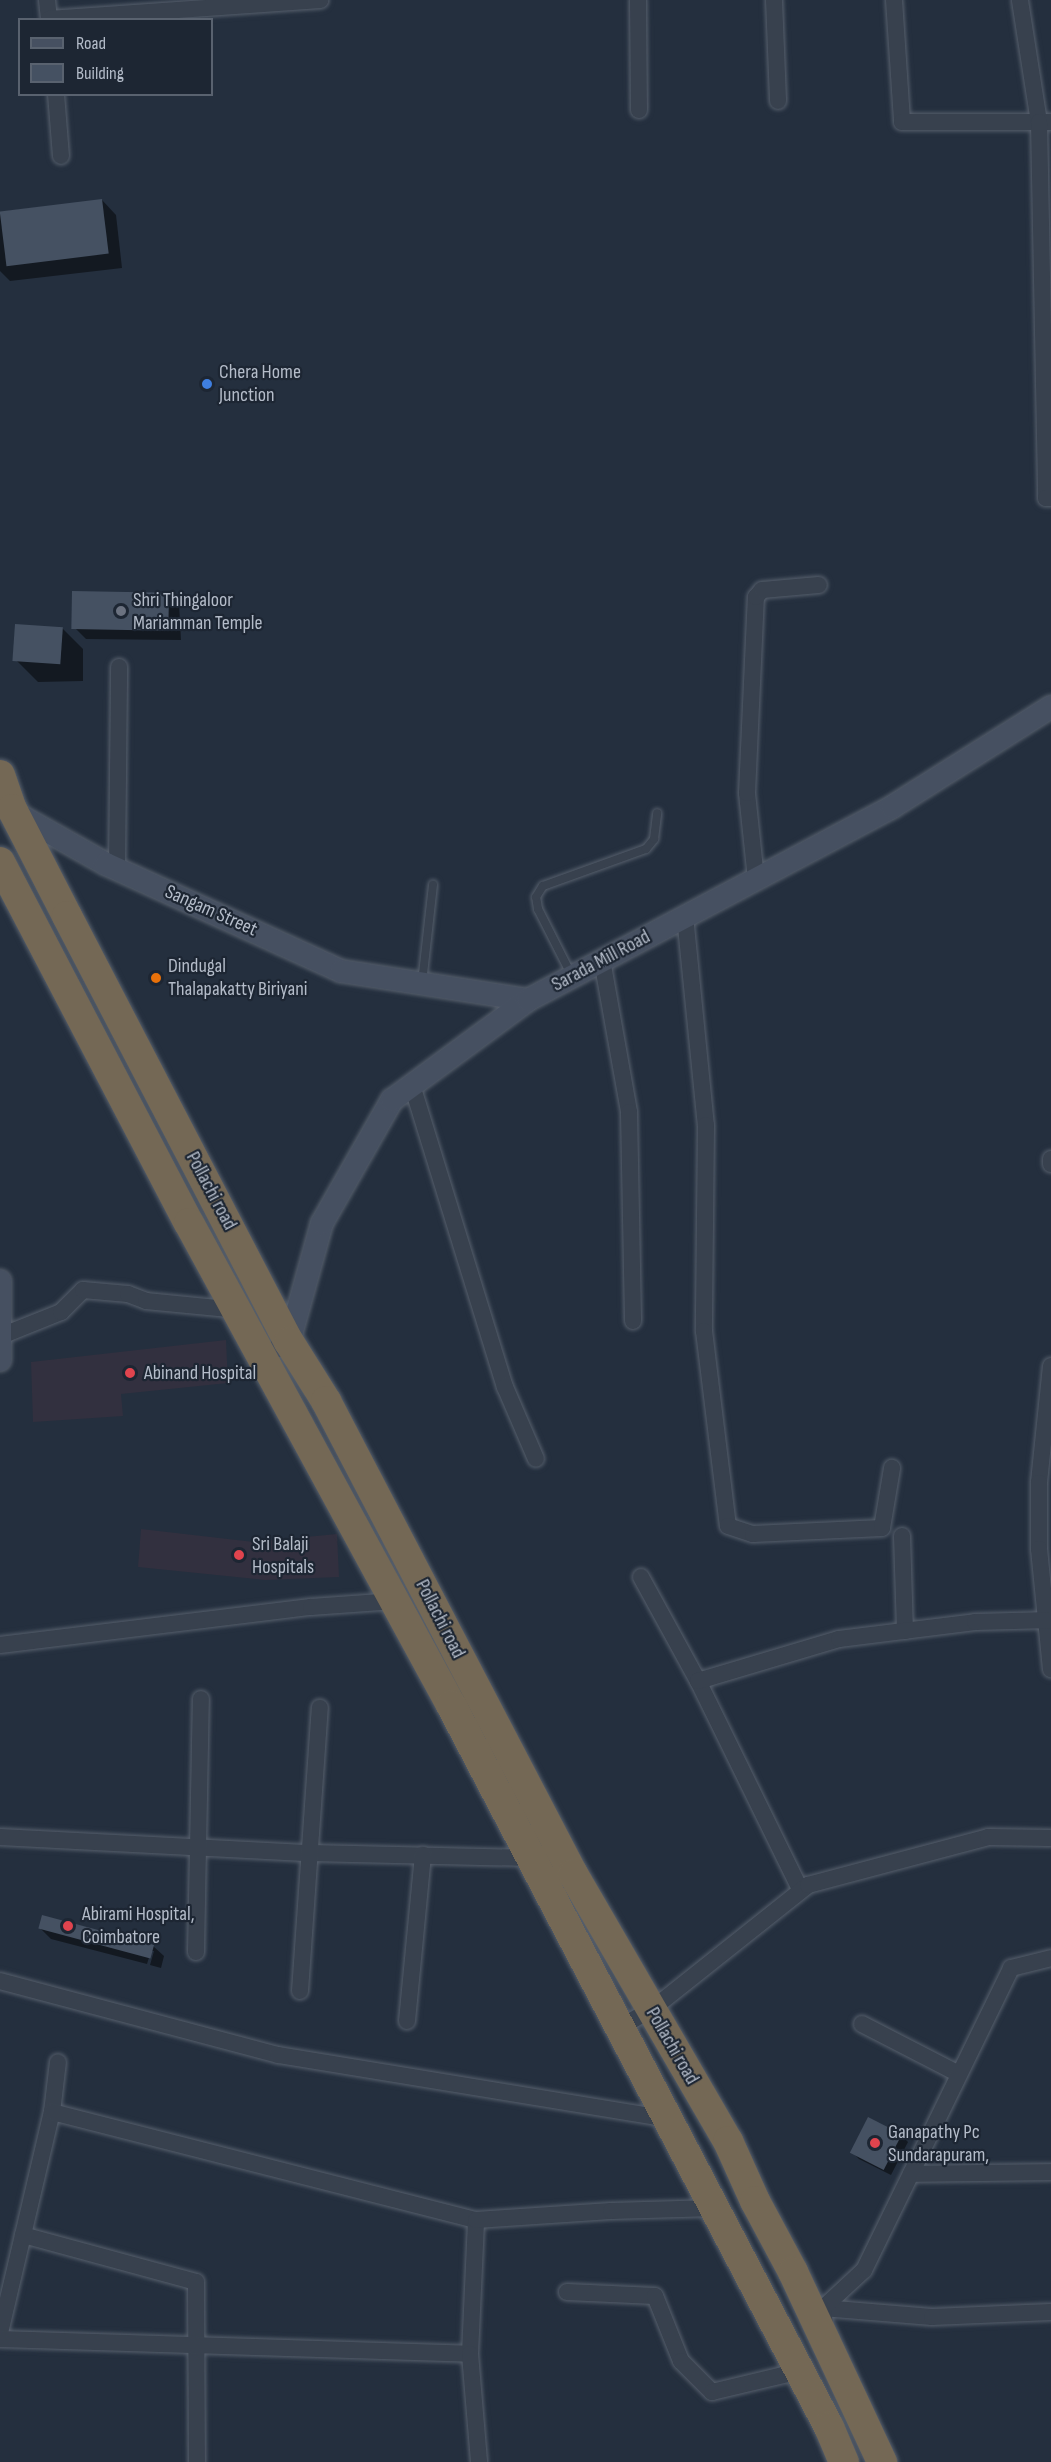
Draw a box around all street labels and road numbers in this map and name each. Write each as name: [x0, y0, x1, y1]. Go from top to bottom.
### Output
street label: Sangam Street: [161, 880, 261, 942]
street label: Sarada Mill Road: [548, 925, 654, 997]
street label: Pollachi road: [180, 1148, 242, 1234]
street label: Pollachi road: [410, 1576, 470, 1662]
street label: Pollachi road: [640, 2003, 704, 2089]

